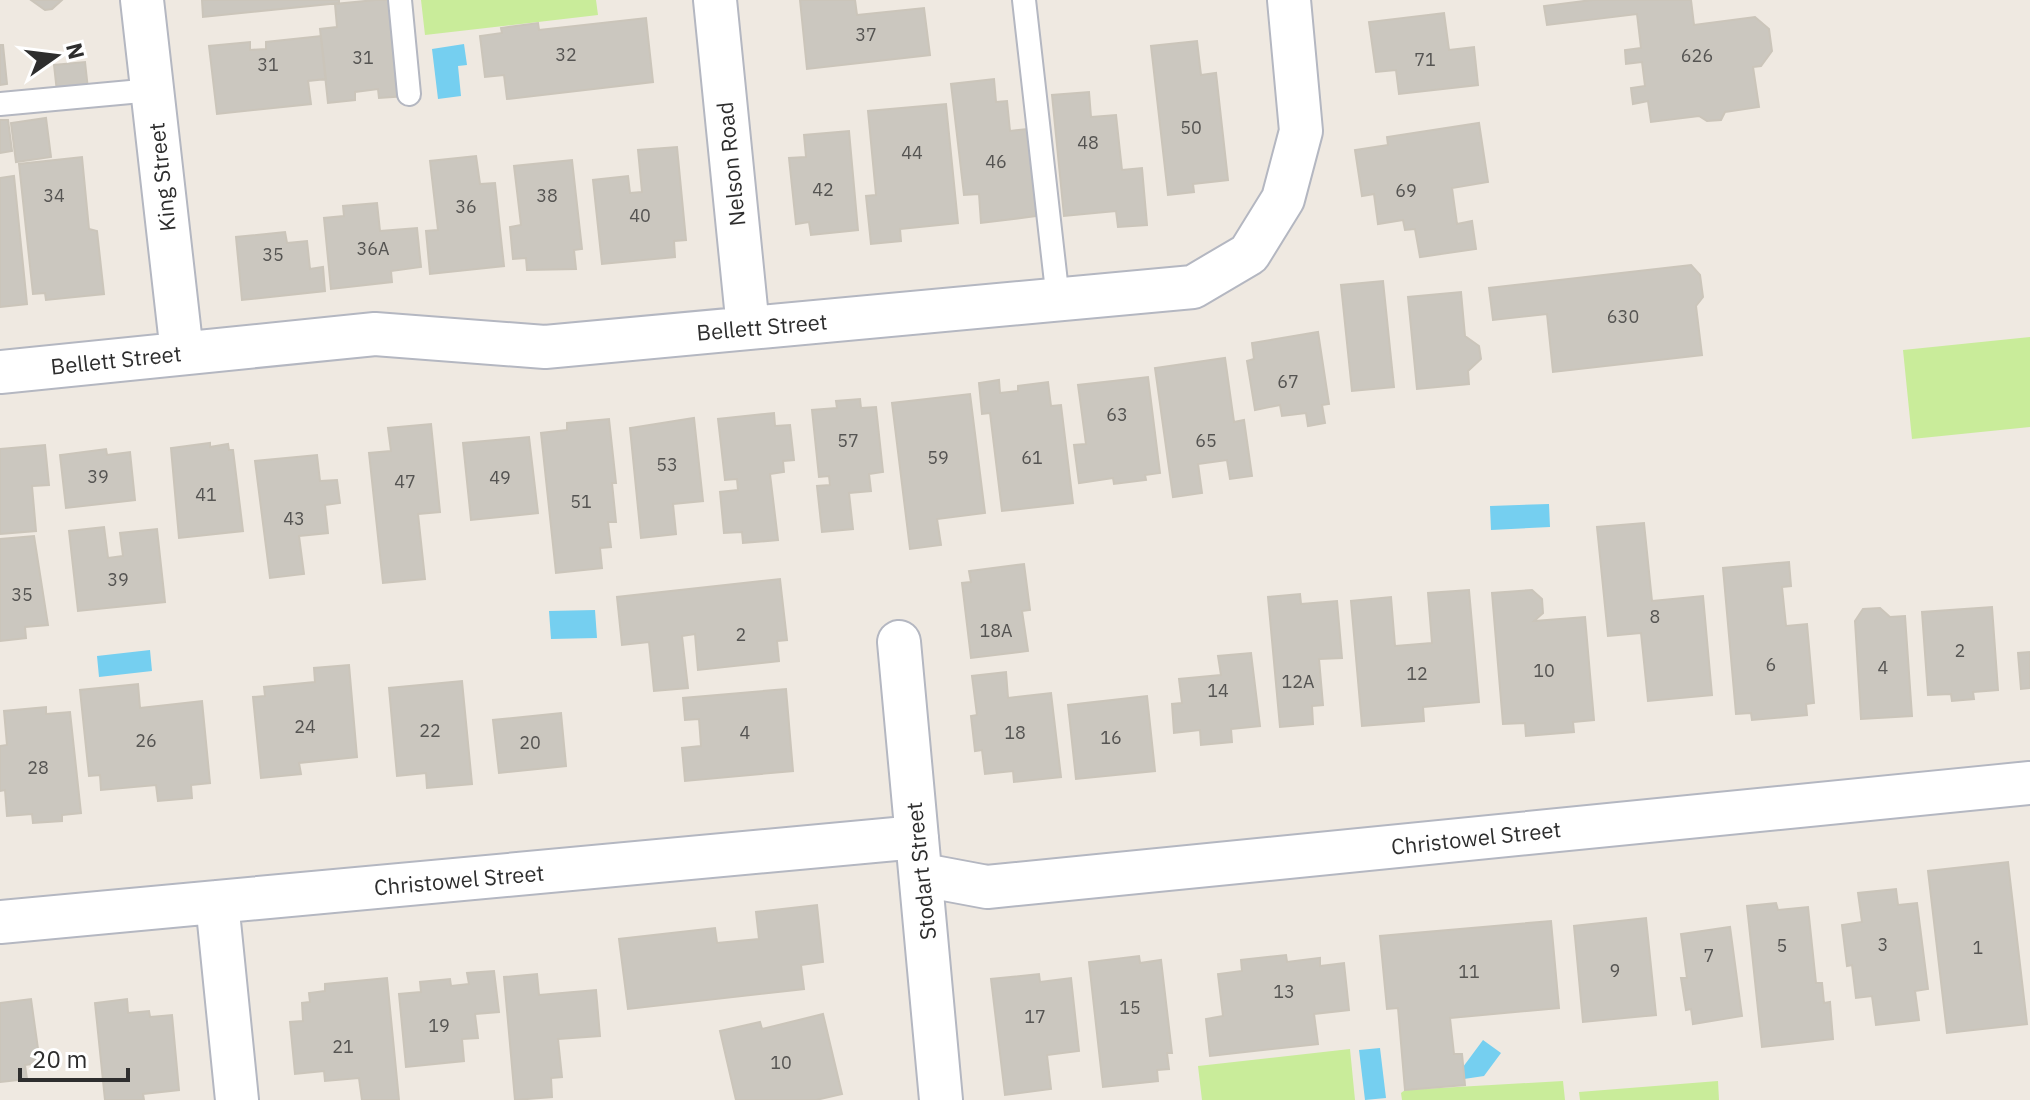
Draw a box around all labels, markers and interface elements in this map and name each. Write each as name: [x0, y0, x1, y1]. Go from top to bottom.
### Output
north arrow: [16, 16, 96, 96]
house number: 37: [855, 23, 877, 46]
text: N: [60, 40, 92, 62]
house number: 32: [555, 43, 577, 66]
house number: 626: [1681, 44, 1713, 67]
house number: 31: [352, 46, 374, 69]
house number: 71: [1414, 48, 1436, 71]
house number: 31: [257, 53, 279, 76]
street label: Nelson Road: [710, 100, 751, 228]
house number: 50: [1180, 116, 1202, 139]
street label: King Street: [141, 121, 182, 233]
house number: 48: [1077, 131, 1099, 154]
house number: 44: [901, 141, 923, 164]
house number: 46: [985, 150, 1007, 173]
house number: 42: [812, 178, 834, 201]
house number: 69: [1395, 179, 1417, 202]
house number: 34: [43, 184, 65, 207]
house number: 38: [536, 184, 558, 207]
house number: 36: [455, 195, 477, 218]
house number: 40: [629, 204, 651, 227]
house number: 36A: [356, 237, 390, 260]
house number: 35: [262, 243, 284, 266]
house number: 630: [1607, 305, 1639, 328]
street label: Bellett Street: [695, 306, 829, 347]
street label: Bellett Street: [49, 338, 183, 381]
house number: 67: [1277, 370, 1299, 393]
house number: 63: [1106, 403, 1128, 426]
house number: 57: [837, 429, 859, 452]
house number: 65: [1195, 429, 1217, 452]
house number: 59: [927, 446, 949, 469]
house number: 61: [1021, 446, 1043, 469]
house number: 53: [656, 453, 678, 476]
house number: 39: [87, 465, 109, 488]
house number: 49: [489, 466, 511, 489]
house number: 47: [394, 470, 416, 493]
house number: 41: [195, 483, 217, 506]
house number: 51: [570, 490, 592, 513]
house number: 43: [283, 507, 305, 530]
house number: 39: [107, 568, 129, 591]
house number: 35: [11, 583, 33, 606]
house number: 8: [1650, 605, 1660, 628]
house number: 18A: [979, 619, 1013, 642]
house number: 2: [736, 623, 746, 646]
house number: 2: [1955, 639, 1965, 662]
house number: 6: [1766, 653, 1776, 676]
house number: 4: [1878, 656, 1889, 679]
house number: 10: [1533, 659, 1555, 682]
house number: 12: [1406, 662, 1428, 685]
house number: 12A: [1281, 670, 1315, 693]
house number: 14: [1207, 679, 1229, 702]
house number: 24: [294, 715, 316, 738]
house number: 22: [419, 719, 441, 742]
house number: 4: [740, 721, 751, 744]
house number: 18: [1004, 721, 1026, 744]
house number: 16: [1100, 726, 1122, 749]
house number: 26: [135, 729, 157, 752]
house number: 20: [519, 731, 541, 754]
house number: 28: [27, 756, 49, 779]
street label: Stodart Street: [899, 801, 942, 942]
street label: Christowel Street: [1390, 814, 1562, 861]
street label: Christowel Street: [373, 858, 545, 901]
house number: 3: [1878, 933, 1888, 956]
house number: 5: [1777, 934, 1787, 957]
house number: 1: [1973, 936, 1983, 959]
house number: 7: [1704, 944, 1714, 967]
house number: 9: [1610, 959, 1620, 982]
house number: 11: [1458, 960, 1480, 983]
house number: 13: [1273, 980, 1295, 1003]
house number: 15: [1119, 996, 1141, 1019]
house number: 17: [1024, 1005, 1046, 1028]
house number: 19: [428, 1014, 450, 1037]
scale bar: [20, 1032, 128, 1082]
house number: 21: [332, 1035, 354, 1058]
text: 20 m: [32, 1043, 87, 1075]
house number: 10: [770, 1051, 792, 1074]

